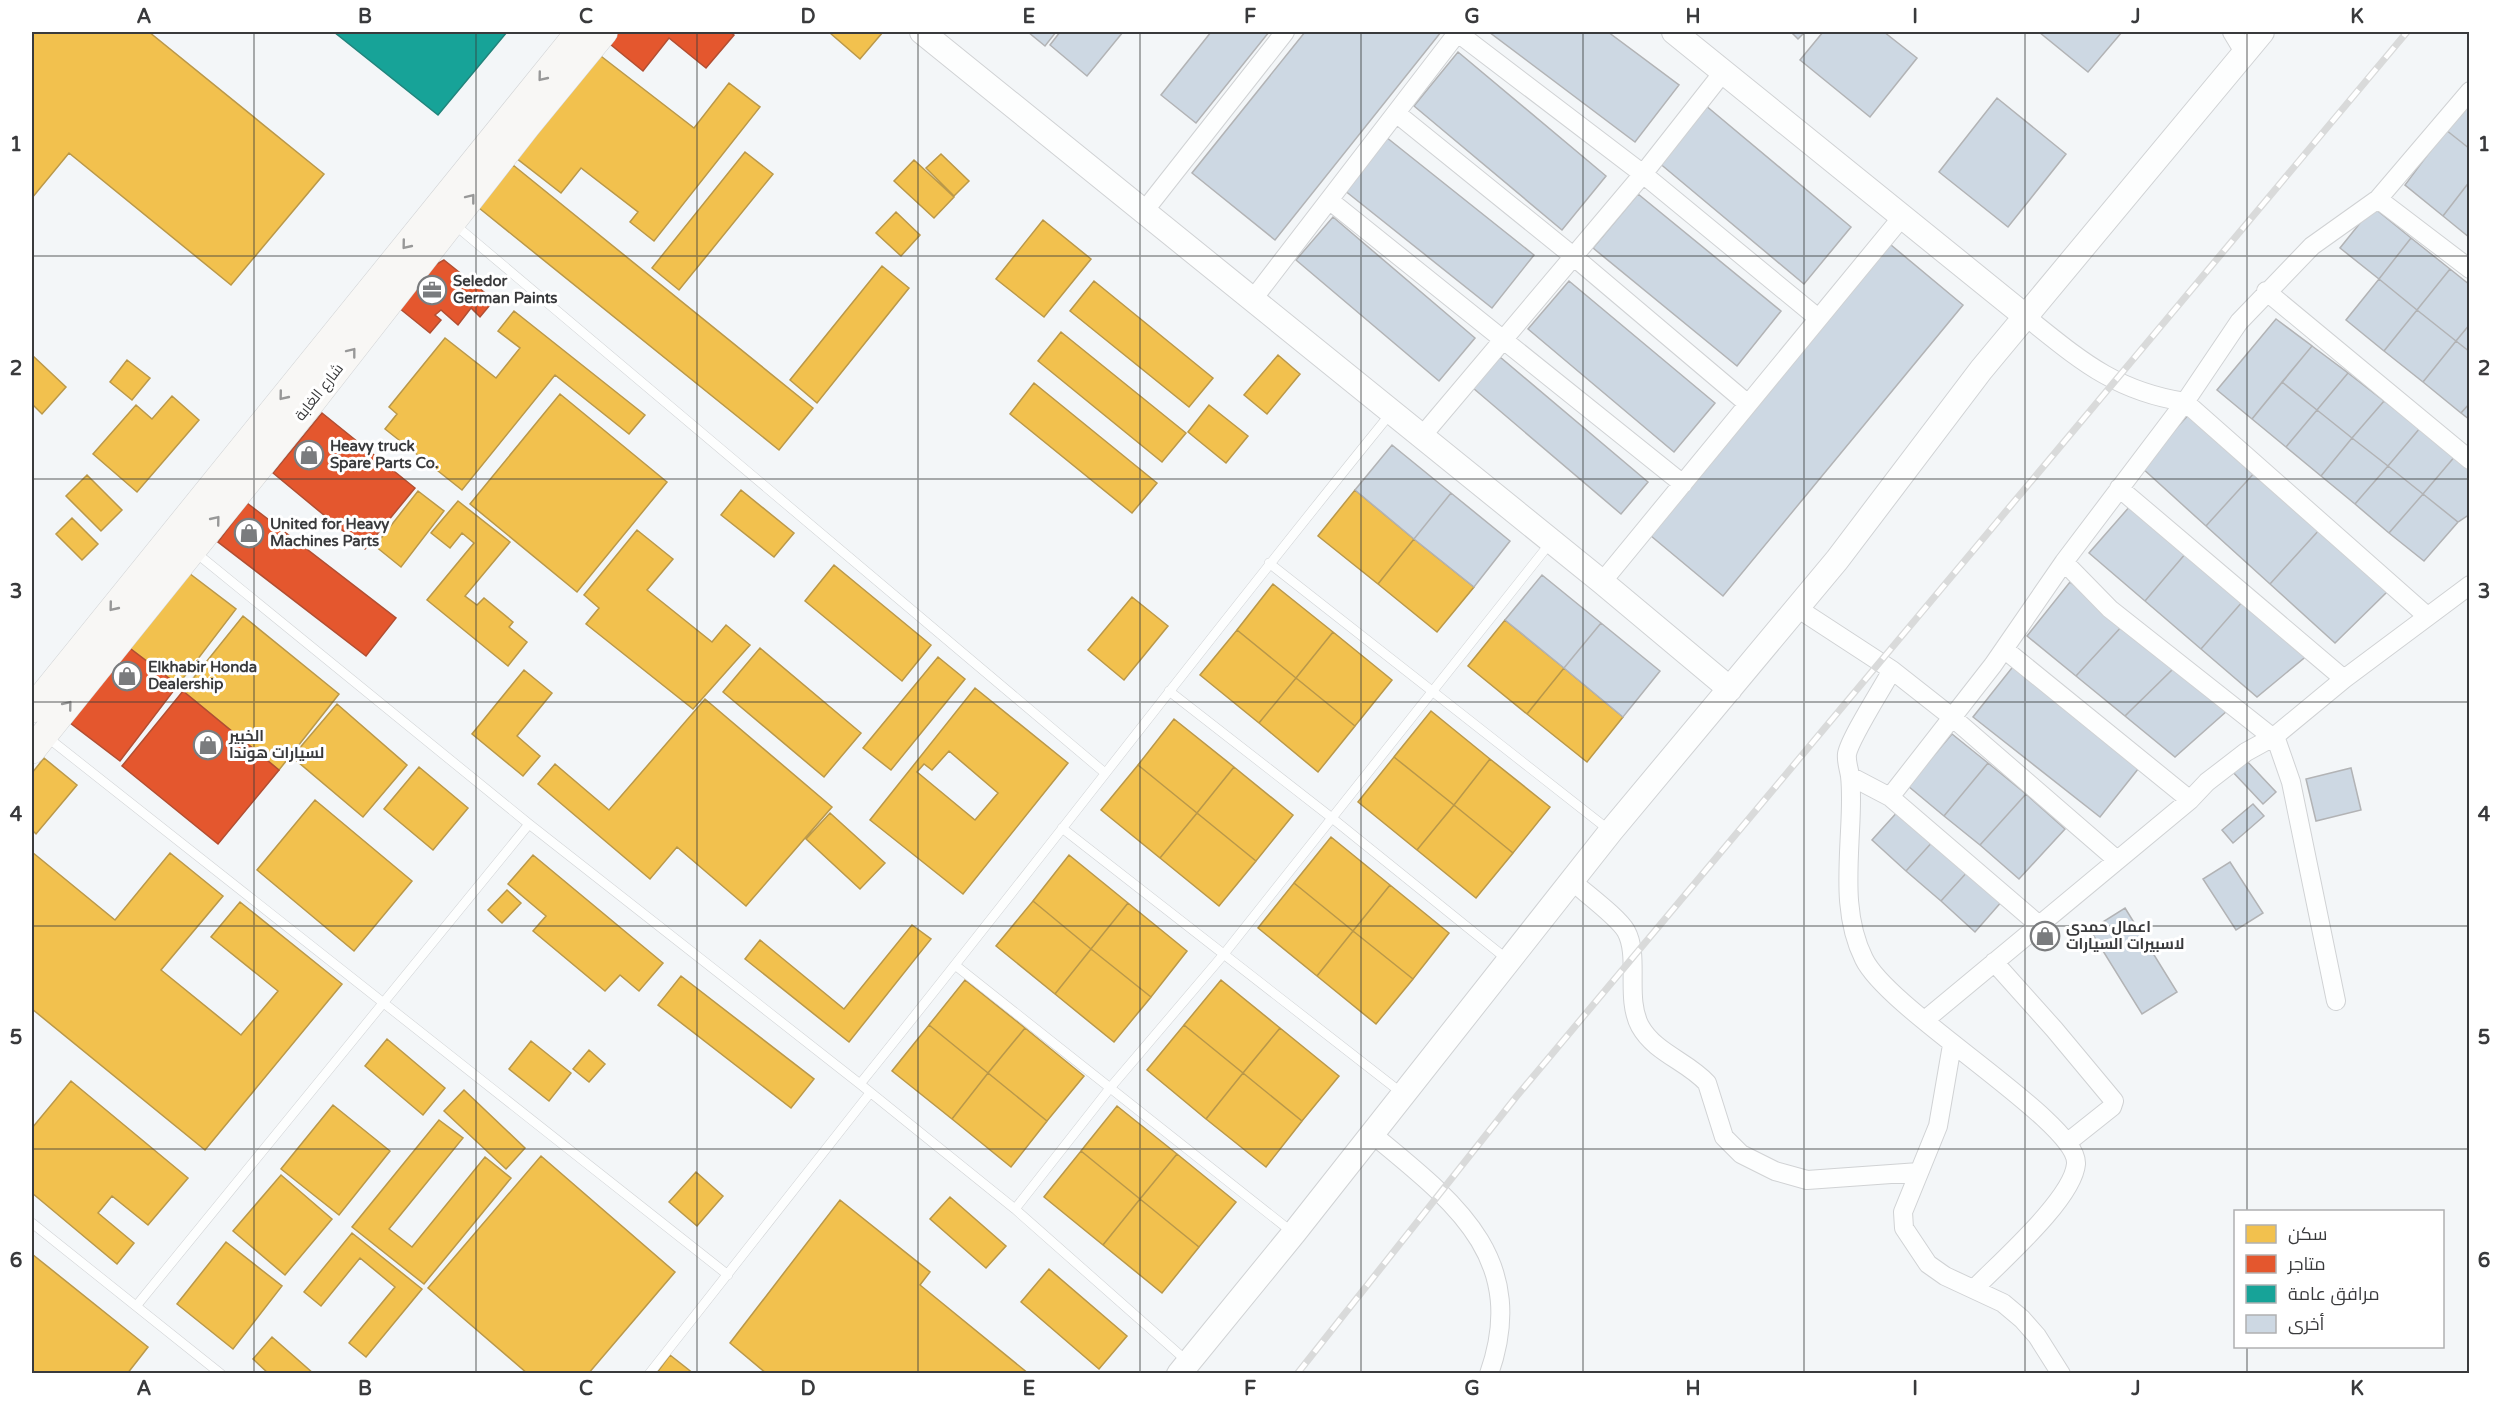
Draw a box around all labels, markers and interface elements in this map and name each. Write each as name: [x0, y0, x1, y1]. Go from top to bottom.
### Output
text: A: [137, 5, 152, 29]
text: B: [358, 5, 372, 29]
text: C: [579, 5, 593, 29]
text: D: [800, 5, 816, 29]
text: E: [1023, 5, 1036, 29]
text: F: [1244, 5, 1256, 29]
text: G: [1464, 5, 1480, 29]
text: H: [1685, 5, 1701, 29]
text: I: [1912, 5, 1918, 29]
text: J: [2130, 5, 2141, 29]
text: K: [2350, 5, 2364, 29]
one-way arrow: [539, 70, 550, 81]
text: 1: [10, 133, 22, 157]
text: 1: [2478, 133, 2490, 157]
one-way arrow: [464, 193, 475, 204]
one-way arrow: [402, 238, 413, 249]
place label: Seledor German Paints: [453, 272, 558, 307]
office icon: Seledor German Paints: [416, 274, 448, 306]
one-way arrow: [344, 347, 355, 358]
text: 2: [10, 357, 22, 381]
text: 2: [2478, 357, 2490, 381]
street label: شارع الغابة: [291, 360, 349, 425]
one-way arrow: [280, 390, 291, 401]
place label: Heavy truck Spare Parts Co.: [330, 437, 439, 473]
shop icon: Heavy truck Spare Parts Co.: [293, 439, 325, 471]
place label: United for Heavy Machines Parts: [270, 515, 389, 550]
one-way arrow: [209, 516, 220, 527]
shop icon: United for Heavy Machines Parts: [233, 517, 265, 549]
text: 3: [10, 580, 22, 604]
text: 3: [2478, 580, 2490, 604]
one-way arrow: [110, 600, 121, 611]
place label: Elkhabir Honda Dealership: [148, 658, 257, 694]
shop icon: Elkhabir Honda Dealership: [111, 660, 143, 692]
one-way arrow: [61, 700, 72, 711]
place label: الخبير لسيارات هوندا: [228, 727, 324, 762]
shop icon: الخبير لسيارات هوندا: [192, 729, 224, 761]
text: 4: [10, 803, 23, 827]
text: 4: [2478, 803, 2491, 827]
place label: اعمال حمدي لاسبيرات السيارات: [2066, 918, 2184, 953]
shop icon: اعمال حمدي لاسبيرات السيارات: [2029, 920, 2061, 952]
text: 5: [10, 1026, 22, 1050]
text: 5: [2478, 1026, 2490, 1050]
legend: [2234, 1210, 2444, 1348]
text: سكن: [2288, 1223, 2327, 1245]
text: 6: [10, 1249, 22, 1273]
text: 6: [2478, 1249, 2490, 1273]
text: متاجر: [2287, 1253, 2326, 1275]
text: مرافق عامة: [2288, 1283, 2379, 1306]
text: أخرى: [2288, 1313, 2325, 1335]
text: A: [137, 1377, 152, 1401]
text: B: [358, 1377, 372, 1401]
text: C: [579, 1377, 593, 1401]
text: D: [800, 1377, 816, 1401]
text: E: [1023, 1377, 1036, 1401]
text: F: [1244, 1377, 1256, 1401]
text: G: [1464, 1377, 1480, 1401]
text: H: [1685, 1377, 1701, 1401]
text: I: [1912, 1377, 1918, 1401]
text: J: [2130, 1377, 2141, 1401]
text: K: [2350, 1377, 2364, 1401]

